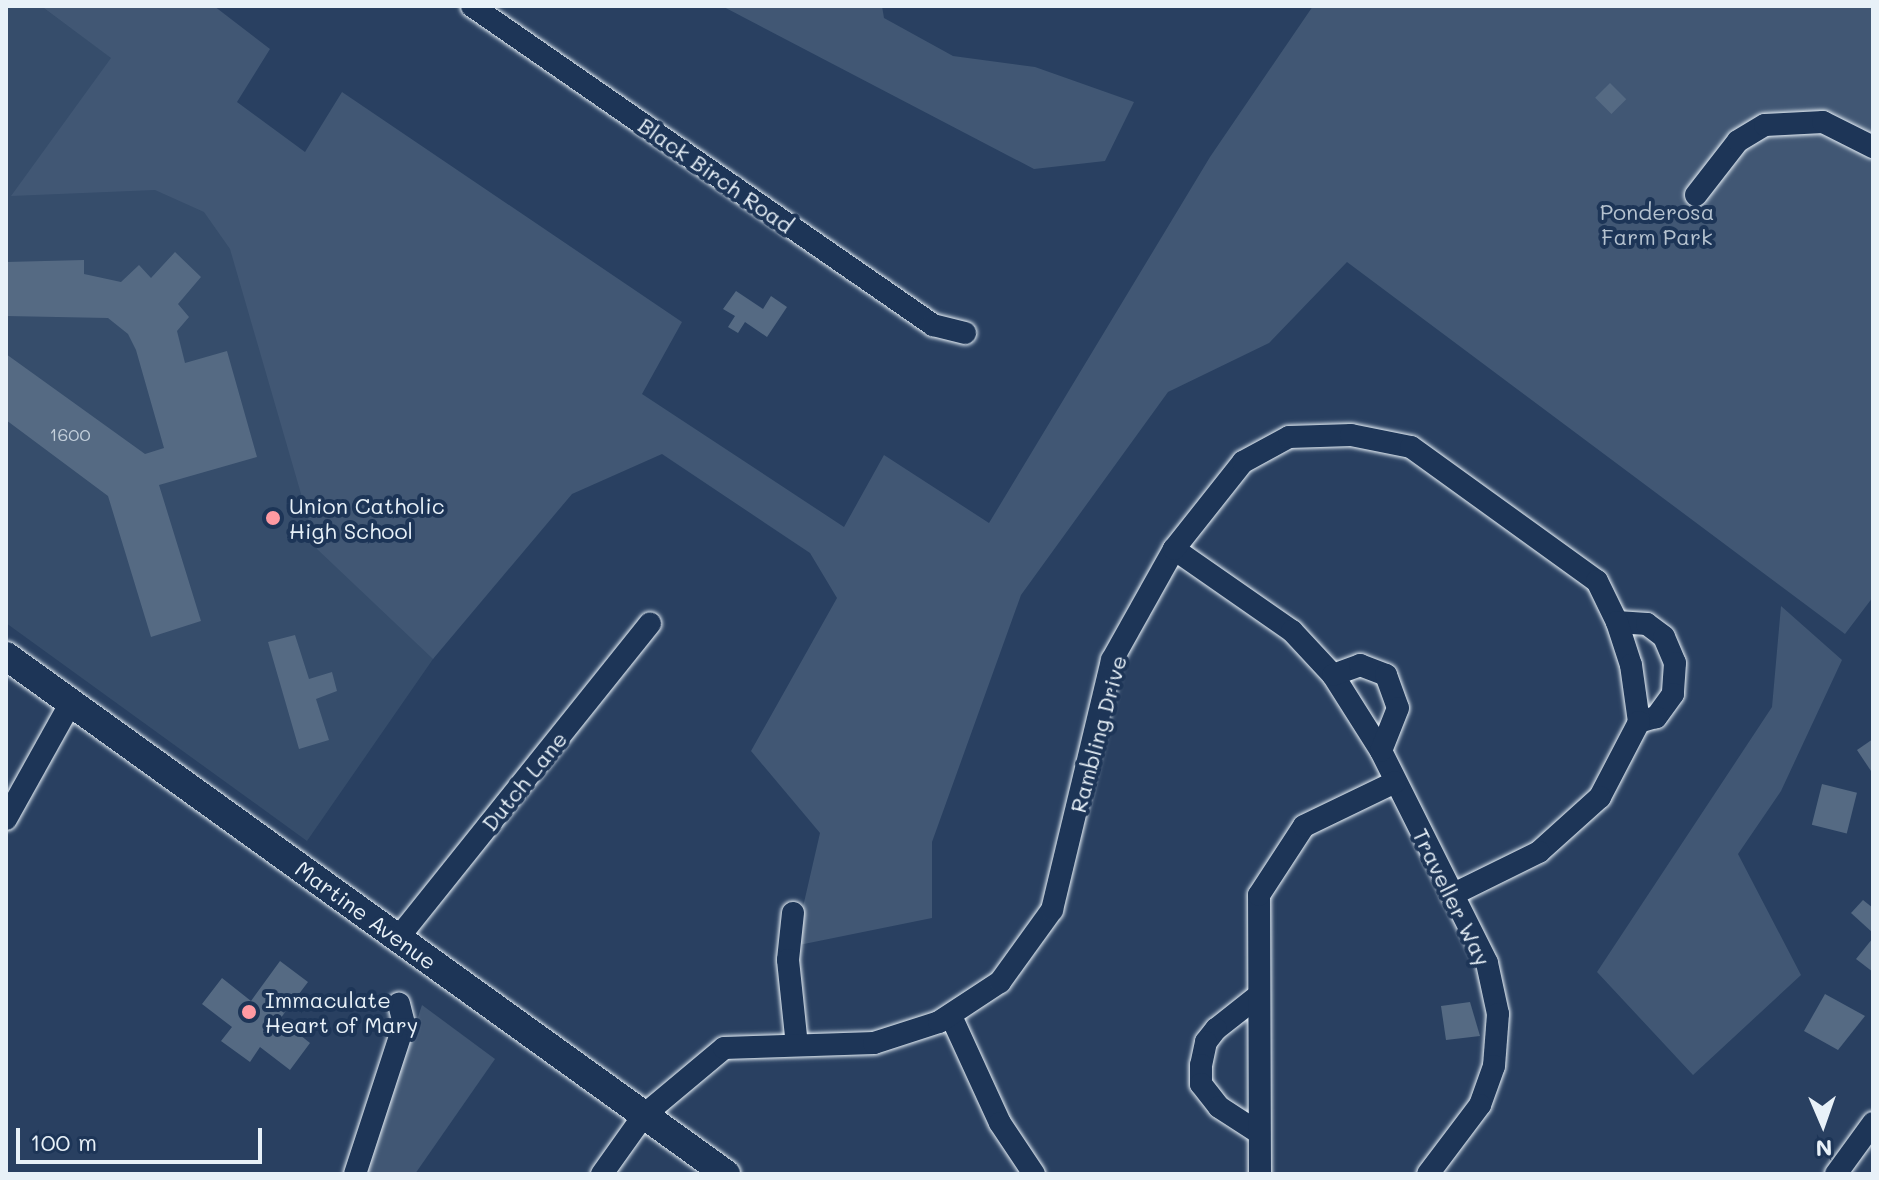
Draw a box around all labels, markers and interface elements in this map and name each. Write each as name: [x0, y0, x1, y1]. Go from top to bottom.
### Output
street label: Black Birch Road: [633, 112, 799, 238]
park label: Ponderosa Farm Park: [1600, 198, 1714, 250]
house number: 1600: [49, 423, 91, 445]
place label: Union Catholic High School: [289, 492, 445, 544]
marker: Union Catholic High School: [264, 509, 282, 527]
street label: Rambling Drive: [1064, 652, 1132, 816]
street label: Dutch Lane: [476, 726, 572, 836]
street label: Traveller Way: [1407, 824, 1497, 970]
street label: Martine Avenue: [290, 855, 442, 975]
place label: Immaculate Heart of Mary: [265, 986, 418, 1038]
marker: Immaculate Heart of Mary: [240, 1003, 258, 1021]
north arrow: [1783, 1084, 1863, 1164]
scale bar: [20, 1112, 266, 1162]
text: 100 m: [30, 1126, 97, 1157]
text: N: [1815, 1134, 1833, 1163]

